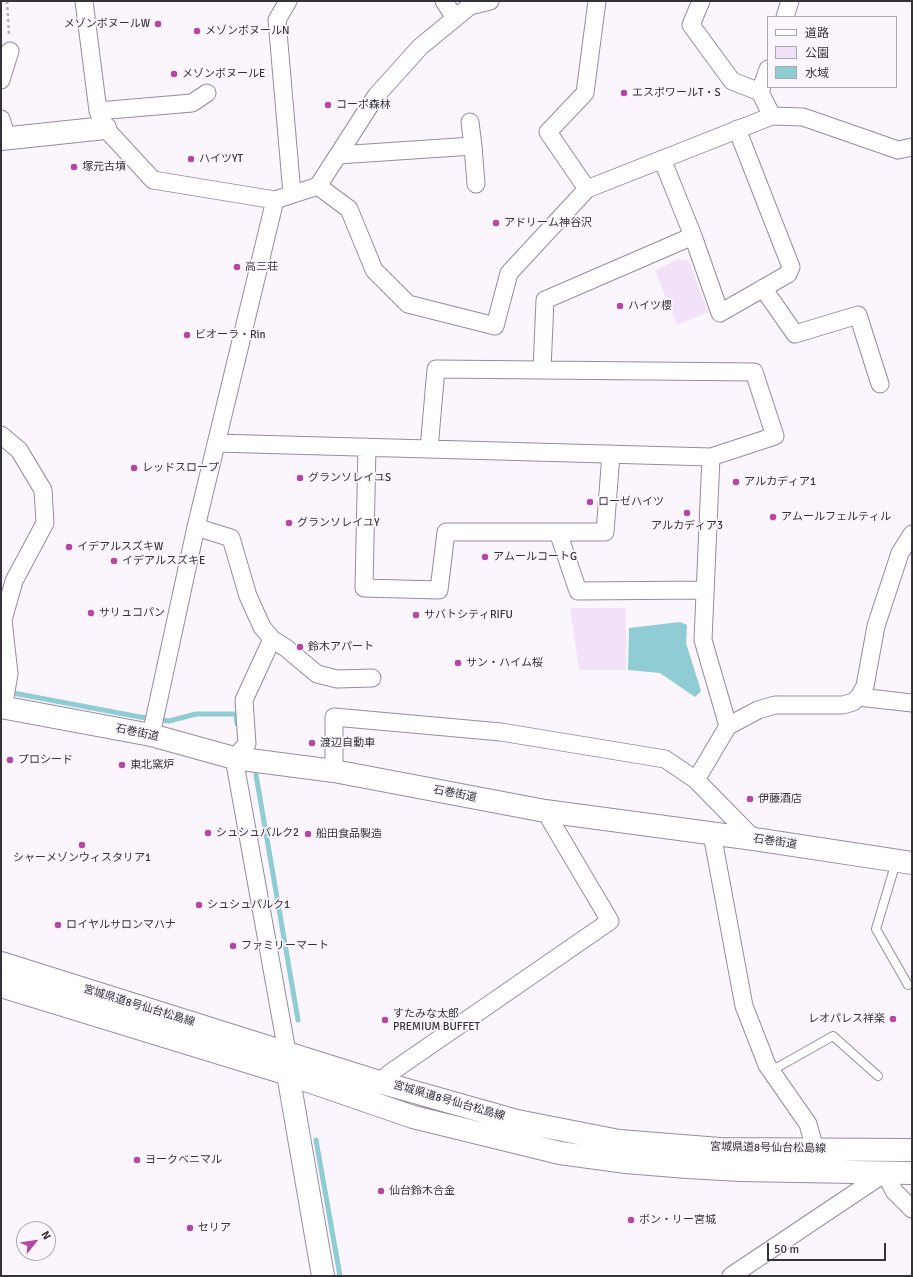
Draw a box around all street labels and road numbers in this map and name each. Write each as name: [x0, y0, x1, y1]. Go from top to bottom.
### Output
street label: 石巻街道: [114, 722, 160, 744]
street label: 石巻街道: [432, 783, 478, 805]
street label: 石巻街道: [752, 832, 798, 852]
street label: 宮城県道8号仙台松島線: [82, 983, 196, 1029]
street label: 宮城県道8号仙台松島線: [391, 1079, 507, 1123]
street label: 宮城県道8号仙台松島線: [710, 1140, 826, 1156]

